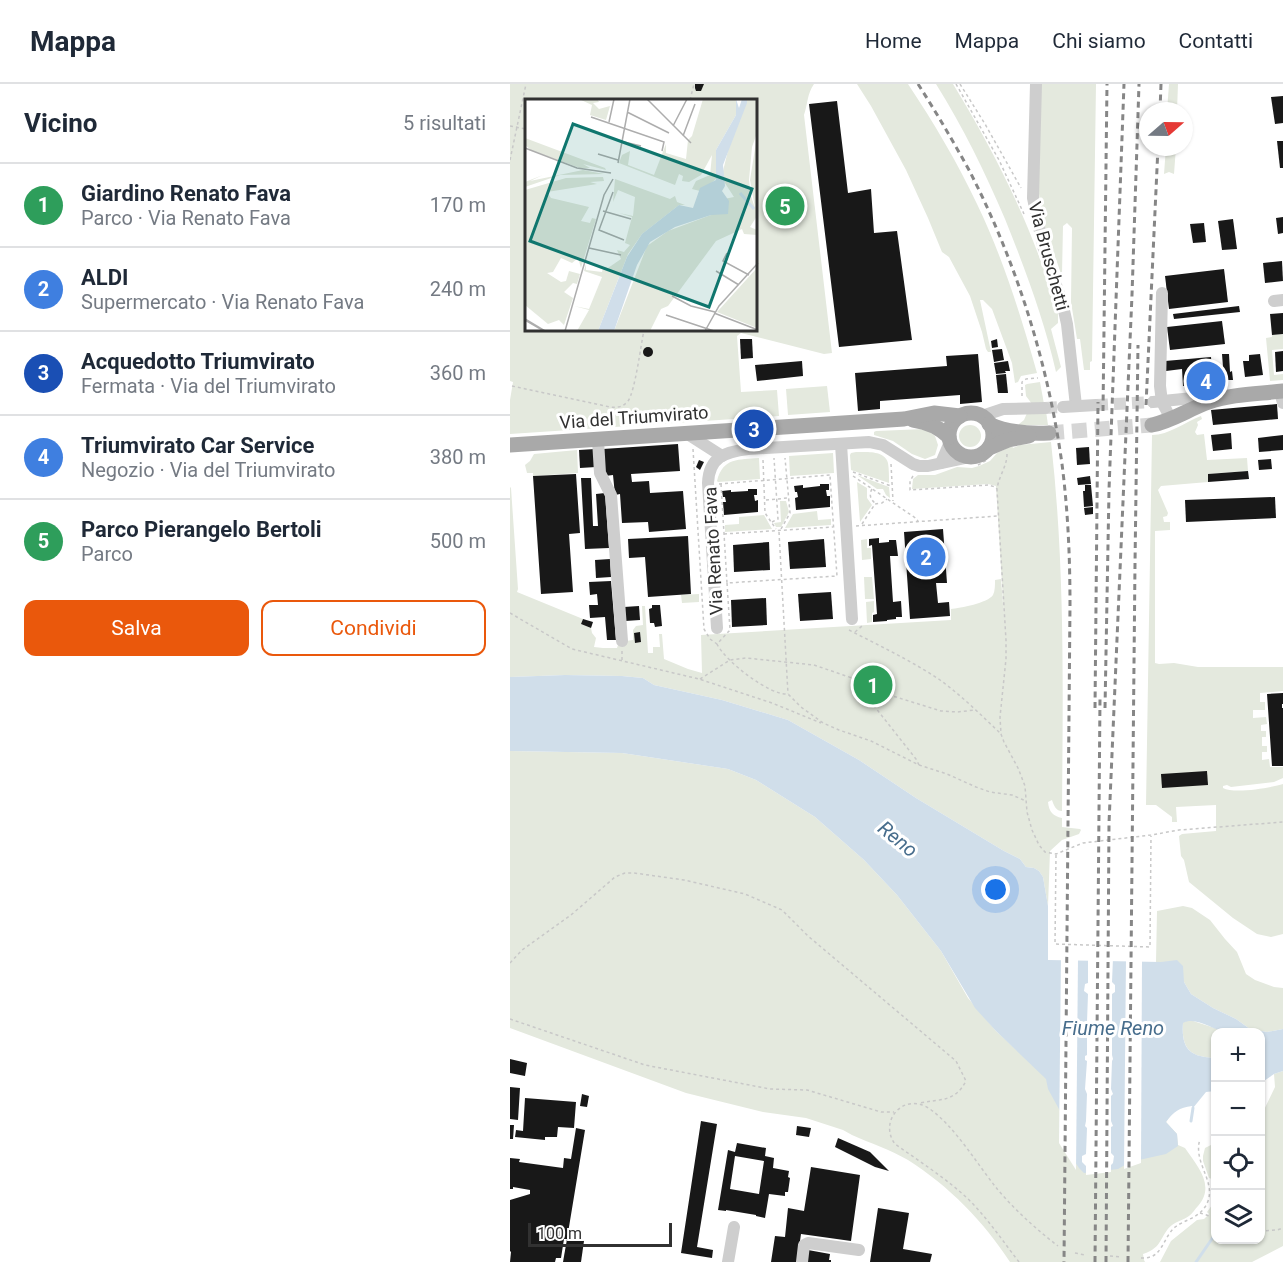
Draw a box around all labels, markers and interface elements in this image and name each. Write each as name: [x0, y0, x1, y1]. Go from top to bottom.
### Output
text: Mappa: [30, 25, 116, 58]
text: Home: [865, 29, 922, 53]
text: Mappa: [955, 29, 1019, 53]
text: Chi siamo: [1052, 29, 1146, 53]
text: Contatti: [1179, 29, 1253, 53]
inset map: [525, 99, 758, 332]
north arrow: [1139, 102, 1193, 156]
text: Vicino: [24, 108, 98, 138]
text: 5 risultati: [403, 111, 486, 135]
text: Giardino Renato Fava: [81, 181, 291, 206]
pin: 5: [766, 184, 804, 228]
text: 1: [38, 193, 49, 217]
text: 170 m: [430, 193, 486, 217]
street label: Via Bruschetti: [1024, 199, 1074, 313]
text: Parco · Via Renato Fava: [81, 206, 291, 230]
text: ALDI: [81, 265, 128, 290]
text: 2: [38, 277, 49, 301]
text: 240 m: [430, 277, 486, 301]
text: Supermercato · Via Renato Fava: [81, 290, 364, 314]
text: Acquedotto Triumvirato: [81, 349, 315, 374]
pin: 4: [1186, 358, 1226, 404]
text: 3: [38, 361, 49, 385]
text: 360 m: [430, 361, 486, 385]
text: Fermata · Via del Triumvirato: [81, 374, 336, 398]
street label: Via del Triumvirato: [559, 401, 709, 433]
pin: 3: [734, 406, 774, 452]
text: Triumvirato Car Service: [81, 433, 314, 458]
text: 4: [38, 445, 49, 469]
text: 380 m: [430, 445, 486, 469]
text: Negozio · Via del Triumvirato: [81, 458, 335, 482]
street label: Via Renato Fava: [699, 486, 727, 616]
text: Parco Pierangelo Bertoli: [81, 517, 322, 542]
text: 5: [38, 529, 49, 553]
text: 500 m: [430, 529, 486, 553]
pin: 2: [906, 534, 946, 580]
text: Parco: [81, 542, 133, 566]
button: Salva: [24, 600, 249, 656]
button: Condividi: [261, 600, 486, 656]
pin: 1: [854, 662, 892, 708]
water label: Reno: [873, 816, 923, 862]
your location: [981, 875, 1010, 904]
water label: Fiume Reno: [1062, 1016, 1164, 1040]
map controls: [1211, 1028, 1265, 1244]
button: +: [1211, 1028, 1265, 1082]
button: −: [1211, 1082, 1265, 1136]
button: locate: [1211, 1136, 1265, 1190]
button: layers: [1211, 1190, 1265, 1244]
scale bar: [528, 1220, 672, 1248]
text: 100 m: [537, 1224, 582, 1243]

